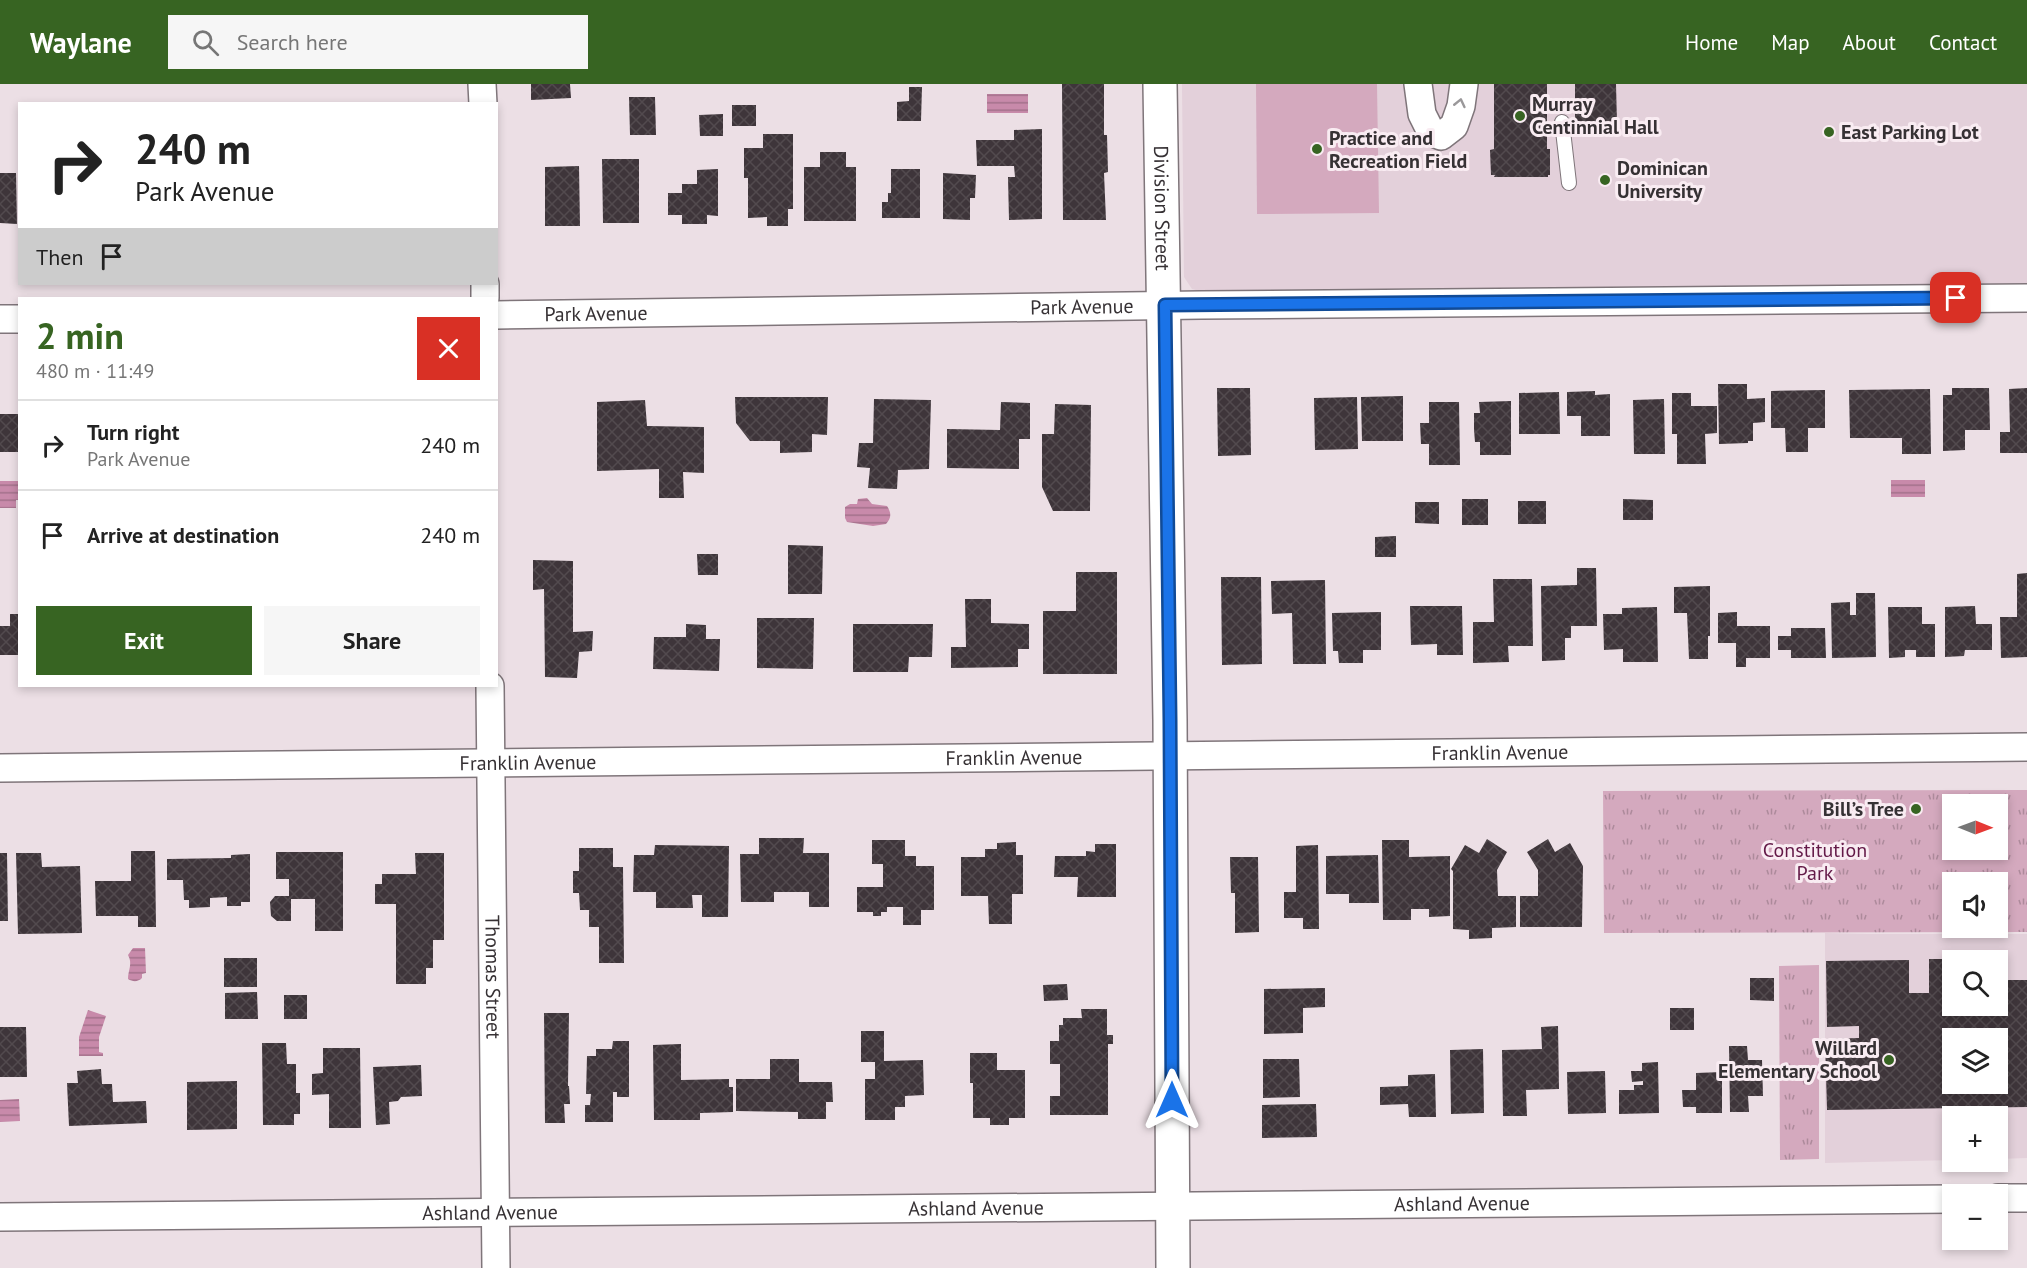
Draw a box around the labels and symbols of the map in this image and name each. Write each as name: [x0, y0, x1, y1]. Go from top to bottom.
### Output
place label: Murray Centinnial Hall: [1532, 91, 1659, 140]
one-way arrow: [1453, 99, 1466, 109]
marker: Murray Centinnial Hall: [1513, 109, 1527, 123]
place label: East Parking Lot: [1841, 119, 1979, 145]
place label: Practice and Recreation Field: [1329, 125, 1467, 174]
marker: East Parking Lot: [1822, 125, 1836, 139]
marker: Practice and Recreation Field: [1310, 142, 1324, 156]
street label: Division Street: [1148, 145, 1176, 271]
place label: Dominican University: [1617, 155, 1708, 204]
marker: Dominican University: [1598, 173, 1612, 187]
pin: [1930, 272, 1981, 323]
street label: Park Avenue: [1030, 293, 1134, 320]
street label: Park Avenue: [544, 300, 648, 327]
street label: Franklin Avenue: [1431, 739, 1569, 766]
street label: Franklin Avenue: [945, 744, 1083, 771]
street label: Franklin Avenue: [459, 749, 597, 776]
north arrow: [1942, 794, 2008, 860]
place label: Bill’s Tree: [1823, 796, 1904, 822]
marker: Bill’s Tree: [1909, 802, 1923, 816]
park label: Constitution Park: [1763, 837, 1867, 886]
street label: Thomas Street: [479, 915, 507, 1039]
place label: Willard Elementary School: [1718, 1035, 1877, 1084]
marker: Willard Elementary School: [1882, 1053, 1896, 1067]
position arrow: [1140, 1068, 1204, 1132]
street label: Ashland Avenue: [1394, 1190, 1530, 1217]
street label: Ashland Avenue: [908, 1194, 1044, 1222]
street label: Ashland Avenue: [422, 1199, 558, 1226]

